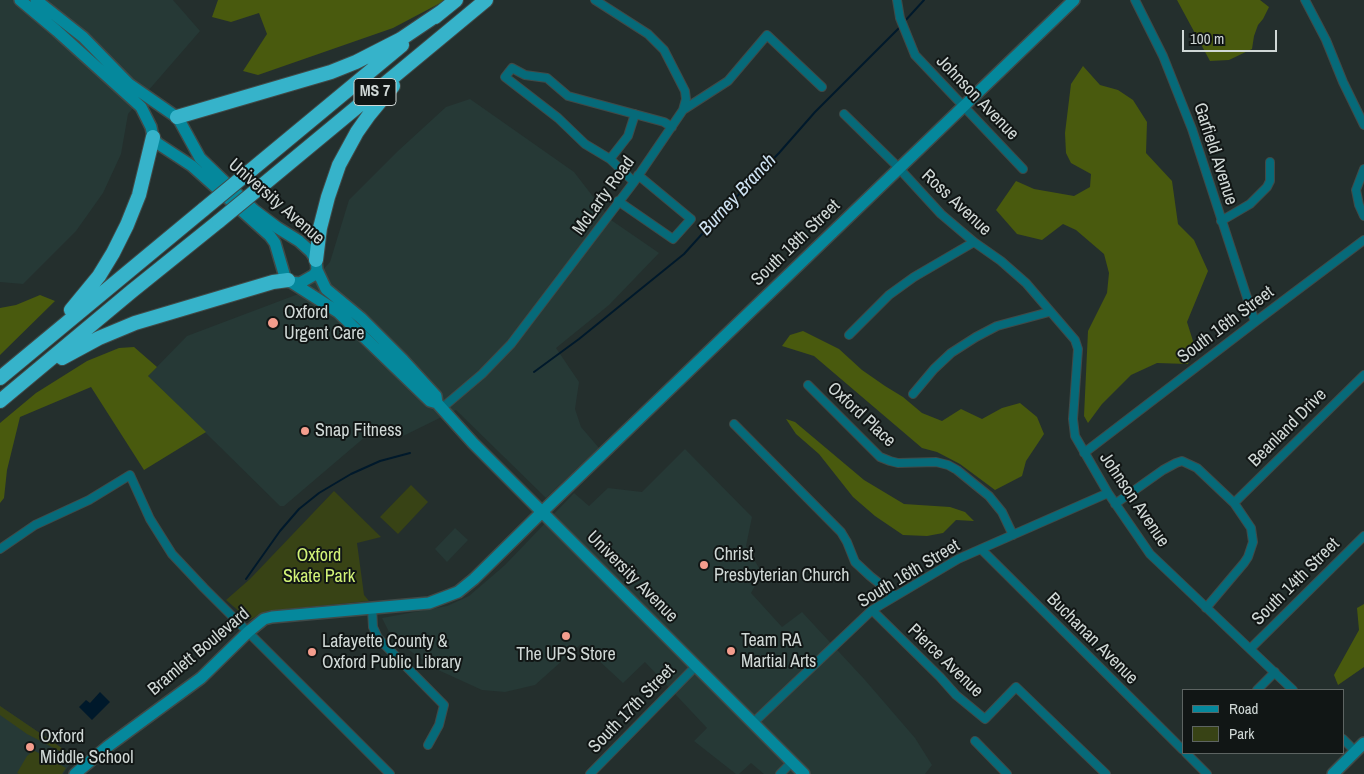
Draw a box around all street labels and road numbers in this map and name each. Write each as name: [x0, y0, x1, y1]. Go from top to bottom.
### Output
street label: Johnson Avenue: [931, 51, 1023, 145]
road number: MS 7: [354, 78, 396, 105]
street label: Garfield Avenue: [1188, 100, 1242, 208]
street label: McLarty Road: [568, 152, 640, 240]
street label: University Avenue: [224, 154, 328, 250]
street label: Ross Avenue: [917, 165, 995, 241]
street label: South 18th Street: [747, 195, 845, 291]
street label: South 16th Street: [1174, 282, 1278, 368]
street label: Oxford Place: [822, 378, 900, 452]
street label: Beanland Drive: [1244, 384, 1332, 472]
street label: Johnson Avenue: [1094, 448, 1174, 552]
street label: University Avenue: [582, 527, 682, 627]
street label: South 14th Street: [1248, 534, 1344, 630]
street label: South 16th Street: [854, 535, 964, 613]
street label: Buchanan Avenue: [1042, 589, 1142, 689]
street label: Bramlett Boulevard: [144, 603, 254, 701]
street label: Pierce Avenue: [903, 620, 987, 702]
street label: South 17th Street: [584, 660, 680, 758]

